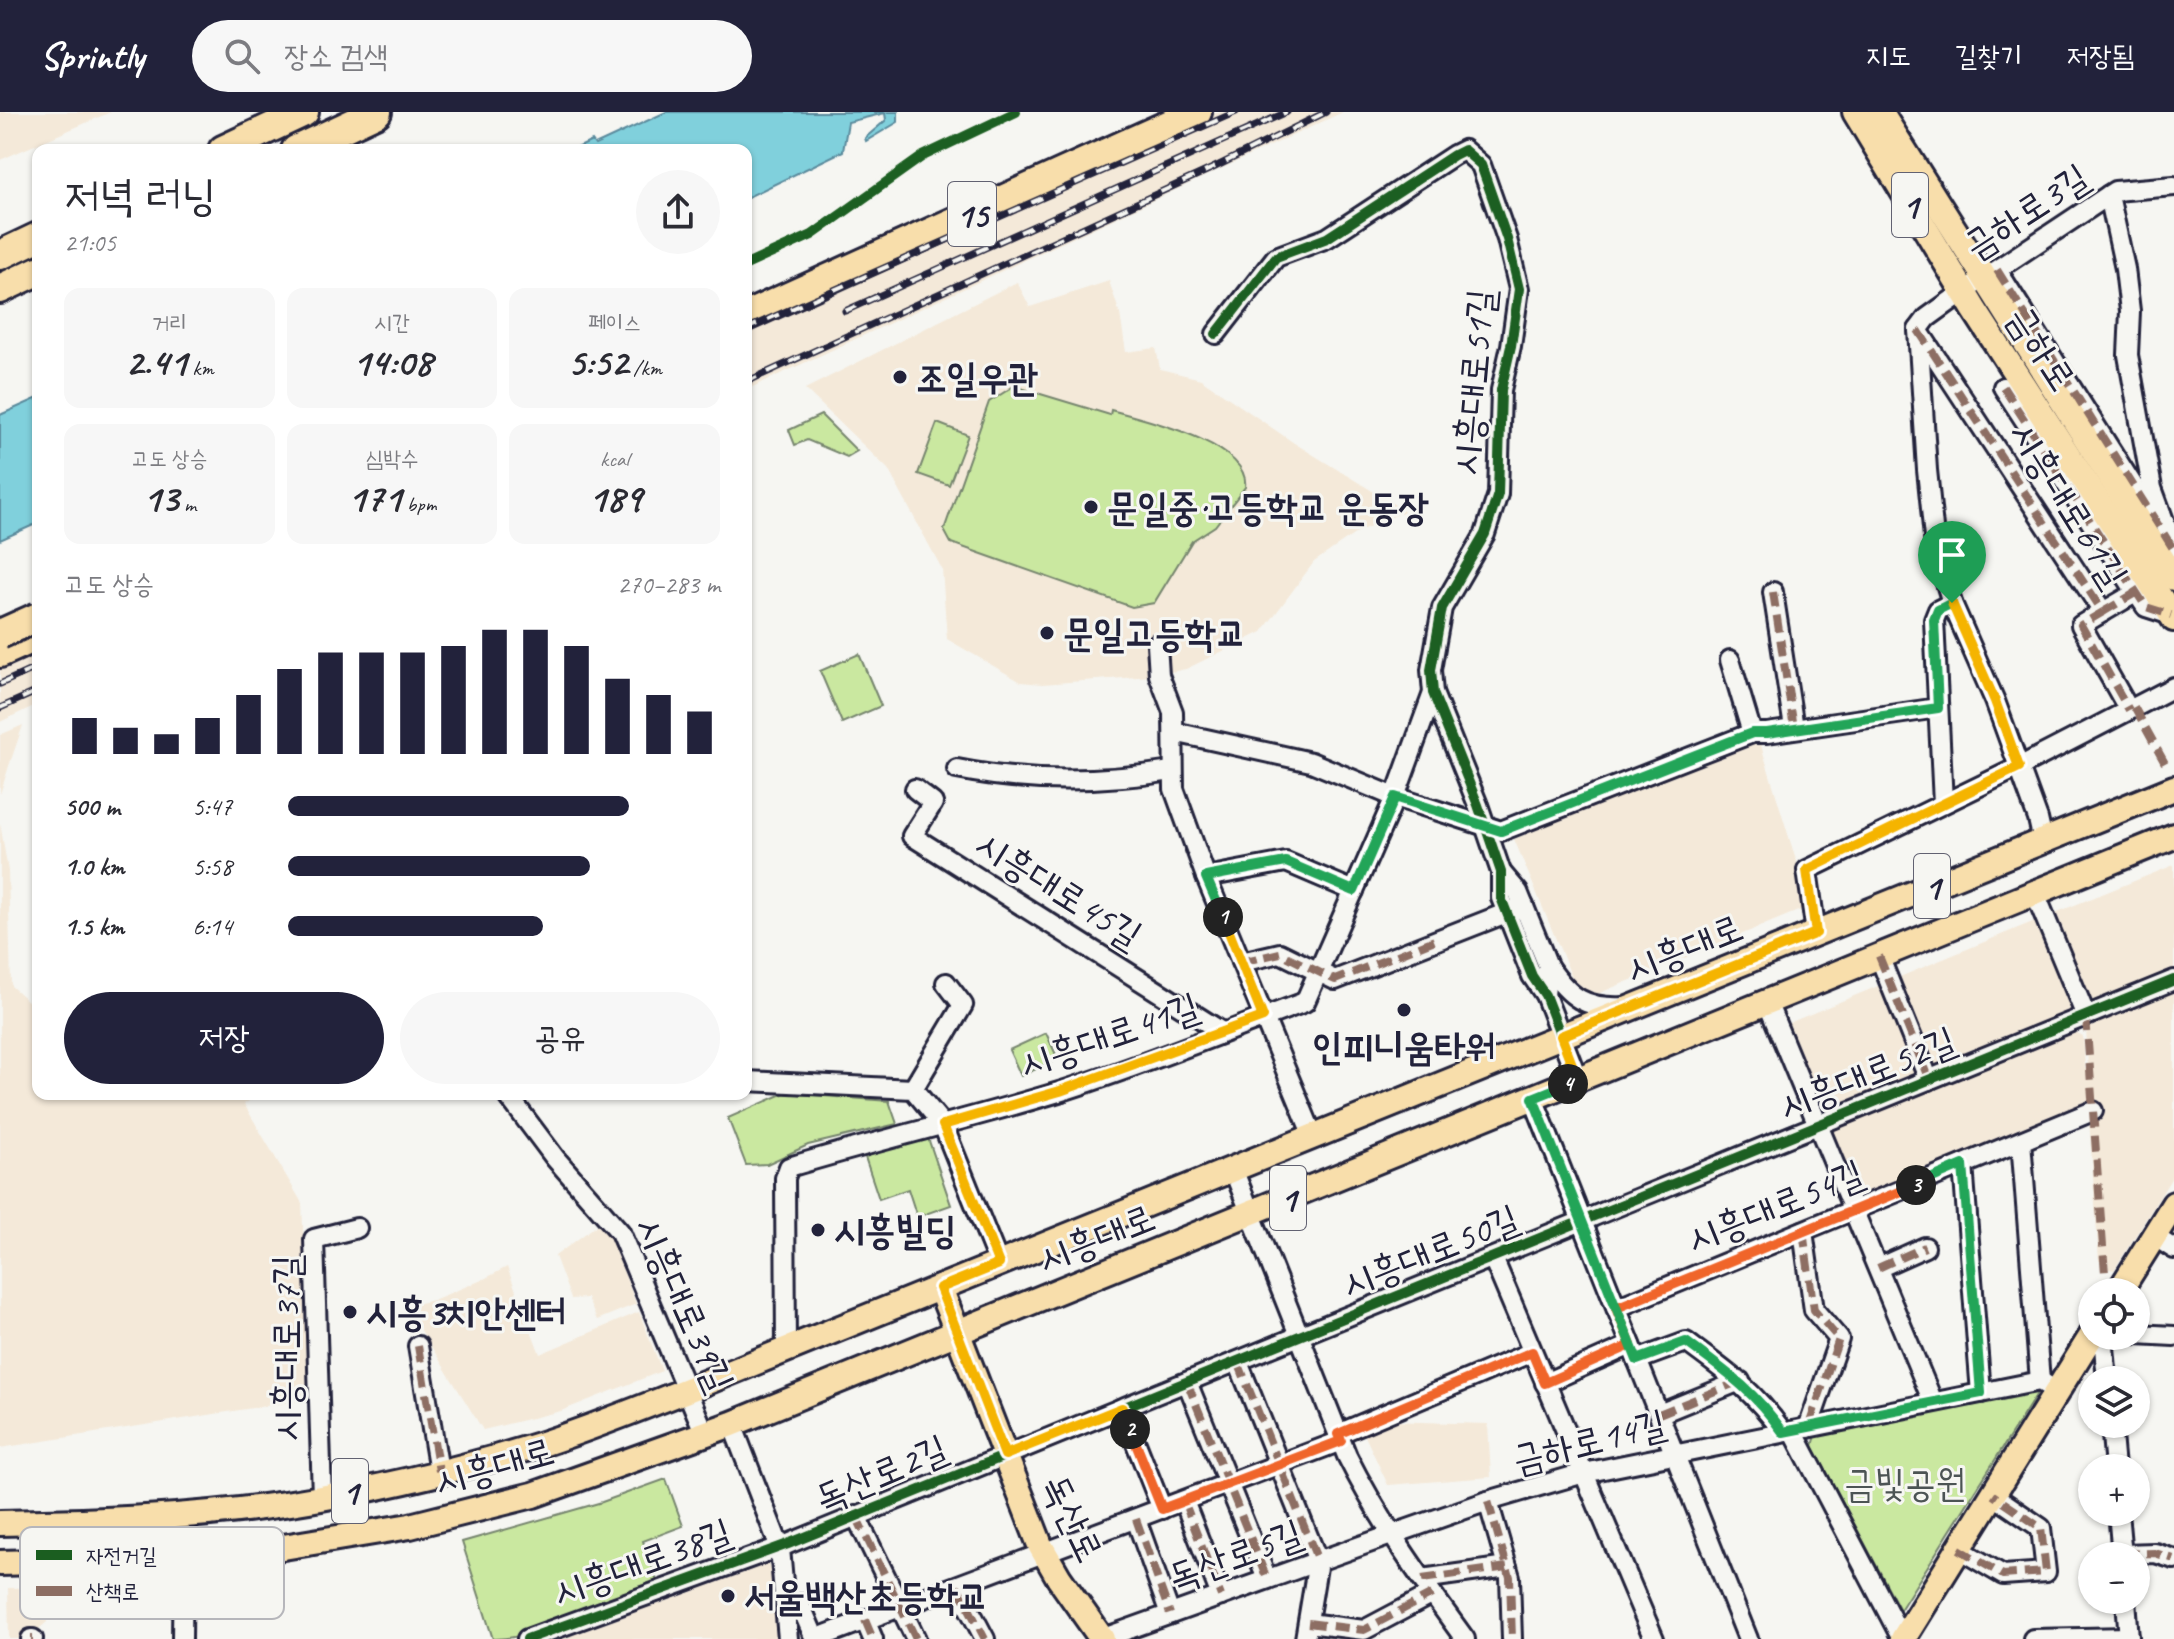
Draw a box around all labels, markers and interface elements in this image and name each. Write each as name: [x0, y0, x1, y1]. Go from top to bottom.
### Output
search box: [192, 20, 752, 92]
text: Sprintly: [40, 33, 144, 80]
icon: search: [220, 34, 264, 78]
text: 장소 검색: [284, 37, 388, 75]
text: 지도: [1866, 38, 1911, 73]
text: 길찾기: [1955, 38, 2022, 73]
text: 저장됨: [2066, 38, 2134, 73]
street label: 금하로3길: [1955, 154, 2098, 269]
text: 저녁 러닝: [64, 168, 216, 223]
button: share: [636, 170, 720, 254]
road number: 1: [1892, 173, 1928, 237]
road number: 15: [948, 182, 996, 246]
text: 21:05: [64, 226, 116, 259]
street label: 시흥대로51길: [1442, 287, 1505, 477]
street label: 금하로: [1997, 297, 2086, 400]
text: 거리: [152, 309, 187, 337]
text: 시간: [374, 309, 410, 337]
text: 페이스: [588, 309, 641, 337]
text: 2.41: [125, 337, 187, 387]
text: 14:08: [352, 337, 432, 387]
text: 5:52: [567, 337, 628, 387]
text: km: [187, 354, 214, 382]
text: /km: [628, 354, 662, 382]
place label: 조일우관: [916, 354, 1038, 401]
marker: 조일우관: [891, 368, 909, 386]
street label: 시흥대로61길: [1999, 412, 2138, 596]
text: 고도 상승: [131, 445, 207, 473]
text: 심박수: [365, 445, 419, 473]
text: kcal: [600, 445, 629, 473]
text: 13: [143, 473, 179, 523]
text: 171: [347, 473, 401, 523]
text: 189: [588, 473, 641, 523]
place label: 문일중·고등학교 운동장: [1107, 484, 1429, 531]
text: m: [179, 490, 196, 518]
text: bpm: [401, 490, 437, 518]
marker: 문일중·고등학교 운동장: [1082, 498, 1100, 516]
pin: [1918, 521, 1986, 603]
icon: arrive: [1930, 533, 1974, 577]
text: 고도 상승: [64, 568, 154, 601]
text: 270–283 m: [617, 568, 720, 601]
place label: 문일고등학교: [1063, 610, 1246, 657]
marker: 문일고등학교: [1038, 624, 1056, 642]
text: 500 m: [64, 790, 120, 823]
text: 5:47: [192, 790, 232, 823]
street label: 시흥대로45길: [967, 820, 1151, 959]
text: 1.0 km: [64, 850, 124, 883]
text: 5:58: [192, 850, 232, 883]
road number: 1: [1914, 854, 1950, 918]
pin: 1: [1203, 897, 1243, 937]
text: 1: [1218, 903, 1228, 931]
street label: 시흥대로: [1619, 904, 1750, 993]
text: 1.5 km: [64, 910, 124, 943]
text: 6:14: [192, 910, 232, 943]
street label: 시흥대로41길: [1013, 983, 1205, 1088]
button: 저장: [64, 992, 384, 1084]
button: 공유: [400, 992, 720, 1084]
marker: 인피니움타워: [1395, 1001, 1413, 1019]
street label: 시흥대로52길: [1772, 1017, 1963, 1130]
place label: 인피니움타워: [1312, 1023, 1496, 1070]
pin: 4: [1548, 1064, 1588, 1104]
text: 4: [1563, 1070, 1573, 1098]
street label: 시흥대로54길: [1680, 1150, 1871, 1263]
pin: 3: [1896, 1165, 1936, 1205]
road number: 1: [1270, 1166, 1306, 1230]
text: 3: [1911, 1171, 1921, 1199]
street label: 시흥대로: [1031, 1194, 1162, 1283]
street label: 시흥대로50길: [1335, 1195, 1526, 1308]
place label: 시흥빌딩: [834, 1207, 956, 1254]
street label: 시흥대로39길: [625, 1209, 744, 1399]
marker: 시흥빌딩: [809, 1221, 827, 1239]
street label: 시흥대로37길: [263, 1254, 310, 1442]
map controls: [2078, 1278, 2150, 1614]
button: locate: [2078, 1278, 2150, 1350]
place label: 시흥3치안센터: [366, 1289, 567, 1336]
marker: 시흥3치안센터: [341, 1303, 359, 1321]
button: layers: [2078, 1366, 2150, 1438]
street label: 금하로14길: [1508, 1400, 1671, 1483]
pin: 2: [1110, 1409, 1150, 1449]
text: 2: [1125, 1415, 1135, 1443]
street label: 독산로2길: [808, 1425, 955, 1522]
street label: 시흥대로: [429, 1427, 559, 1506]
button: +: [2078, 1454, 2150, 1526]
road number: 1: [332, 1459, 368, 1523]
park label: 금빛공원: [1844, 1460, 1966, 1507]
street label: 독산로: [1031, 1467, 1114, 1570]
street label: 시흥대로38길: [546, 1508, 738, 1617]
street label: 독산로5길: [1162, 1510, 1309, 1601]
legend: [20, 1527, 284, 1619]
text: 자전거길: [86, 1542, 157, 1570]
button: −: [2078, 1542, 2150, 1614]
place label: 서울백산초등학교: [744, 1573, 989, 1620]
text: 산책로: [86, 1578, 139, 1606]
marker: 서울백산초등학교: [719, 1587, 737, 1605]

